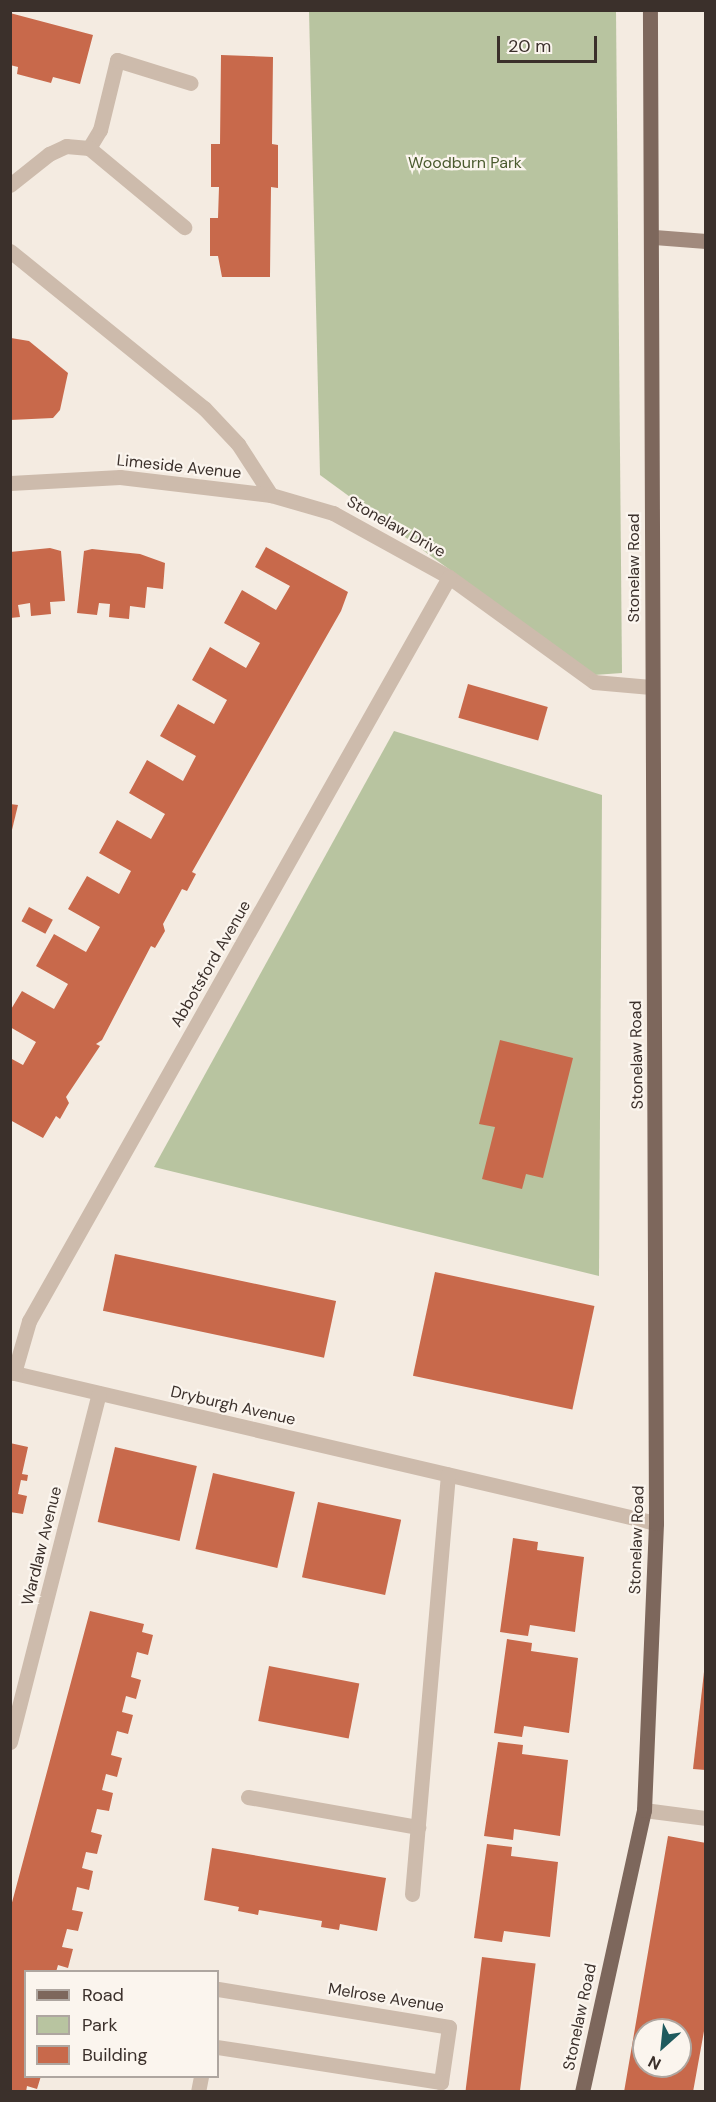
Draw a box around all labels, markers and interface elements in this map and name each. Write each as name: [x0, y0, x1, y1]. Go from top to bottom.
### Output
scale bar: [500, 24, 600, 62]
text: 20 m: [508, 34, 551, 58]
park label: Woodburn Park: [408, 153, 522, 173]
street label: Limeside Avenue: [116, 451, 242, 483]
street label: Stonelaw Drive: [343, 492, 449, 562]
street label: Stonelaw Road: [624, 514, 644, 622]
street label: Abbotsford Avenue: [167, 897, 255, 1031]
street label: Stonelaw Road: [626, 1000, 648, 1110]
street label: Dryburgh Avenue: [169, 1382, 297, 1430]
street label: Wardlaw Avenue: [18, 1484, 66, 1608]
street label: Stonelaw Road: [626, 1485, 648, 1595]
street label: Stonelaw Road: [559, 1962, 601, 2072]
legend: [24, 1970, 219, 2078]
street label: Melrose Avenue: [327, 1979, 445, 2017]
text: Road: [82, 1983, 124, 2007]
text: Park: [82, 2013, 118, 2037]
north arrow: [632, 2018, 692, 2078]
text: Building: [82, 2043, 147, 2067]
text: N: [645, 2051, 664, 2075]

